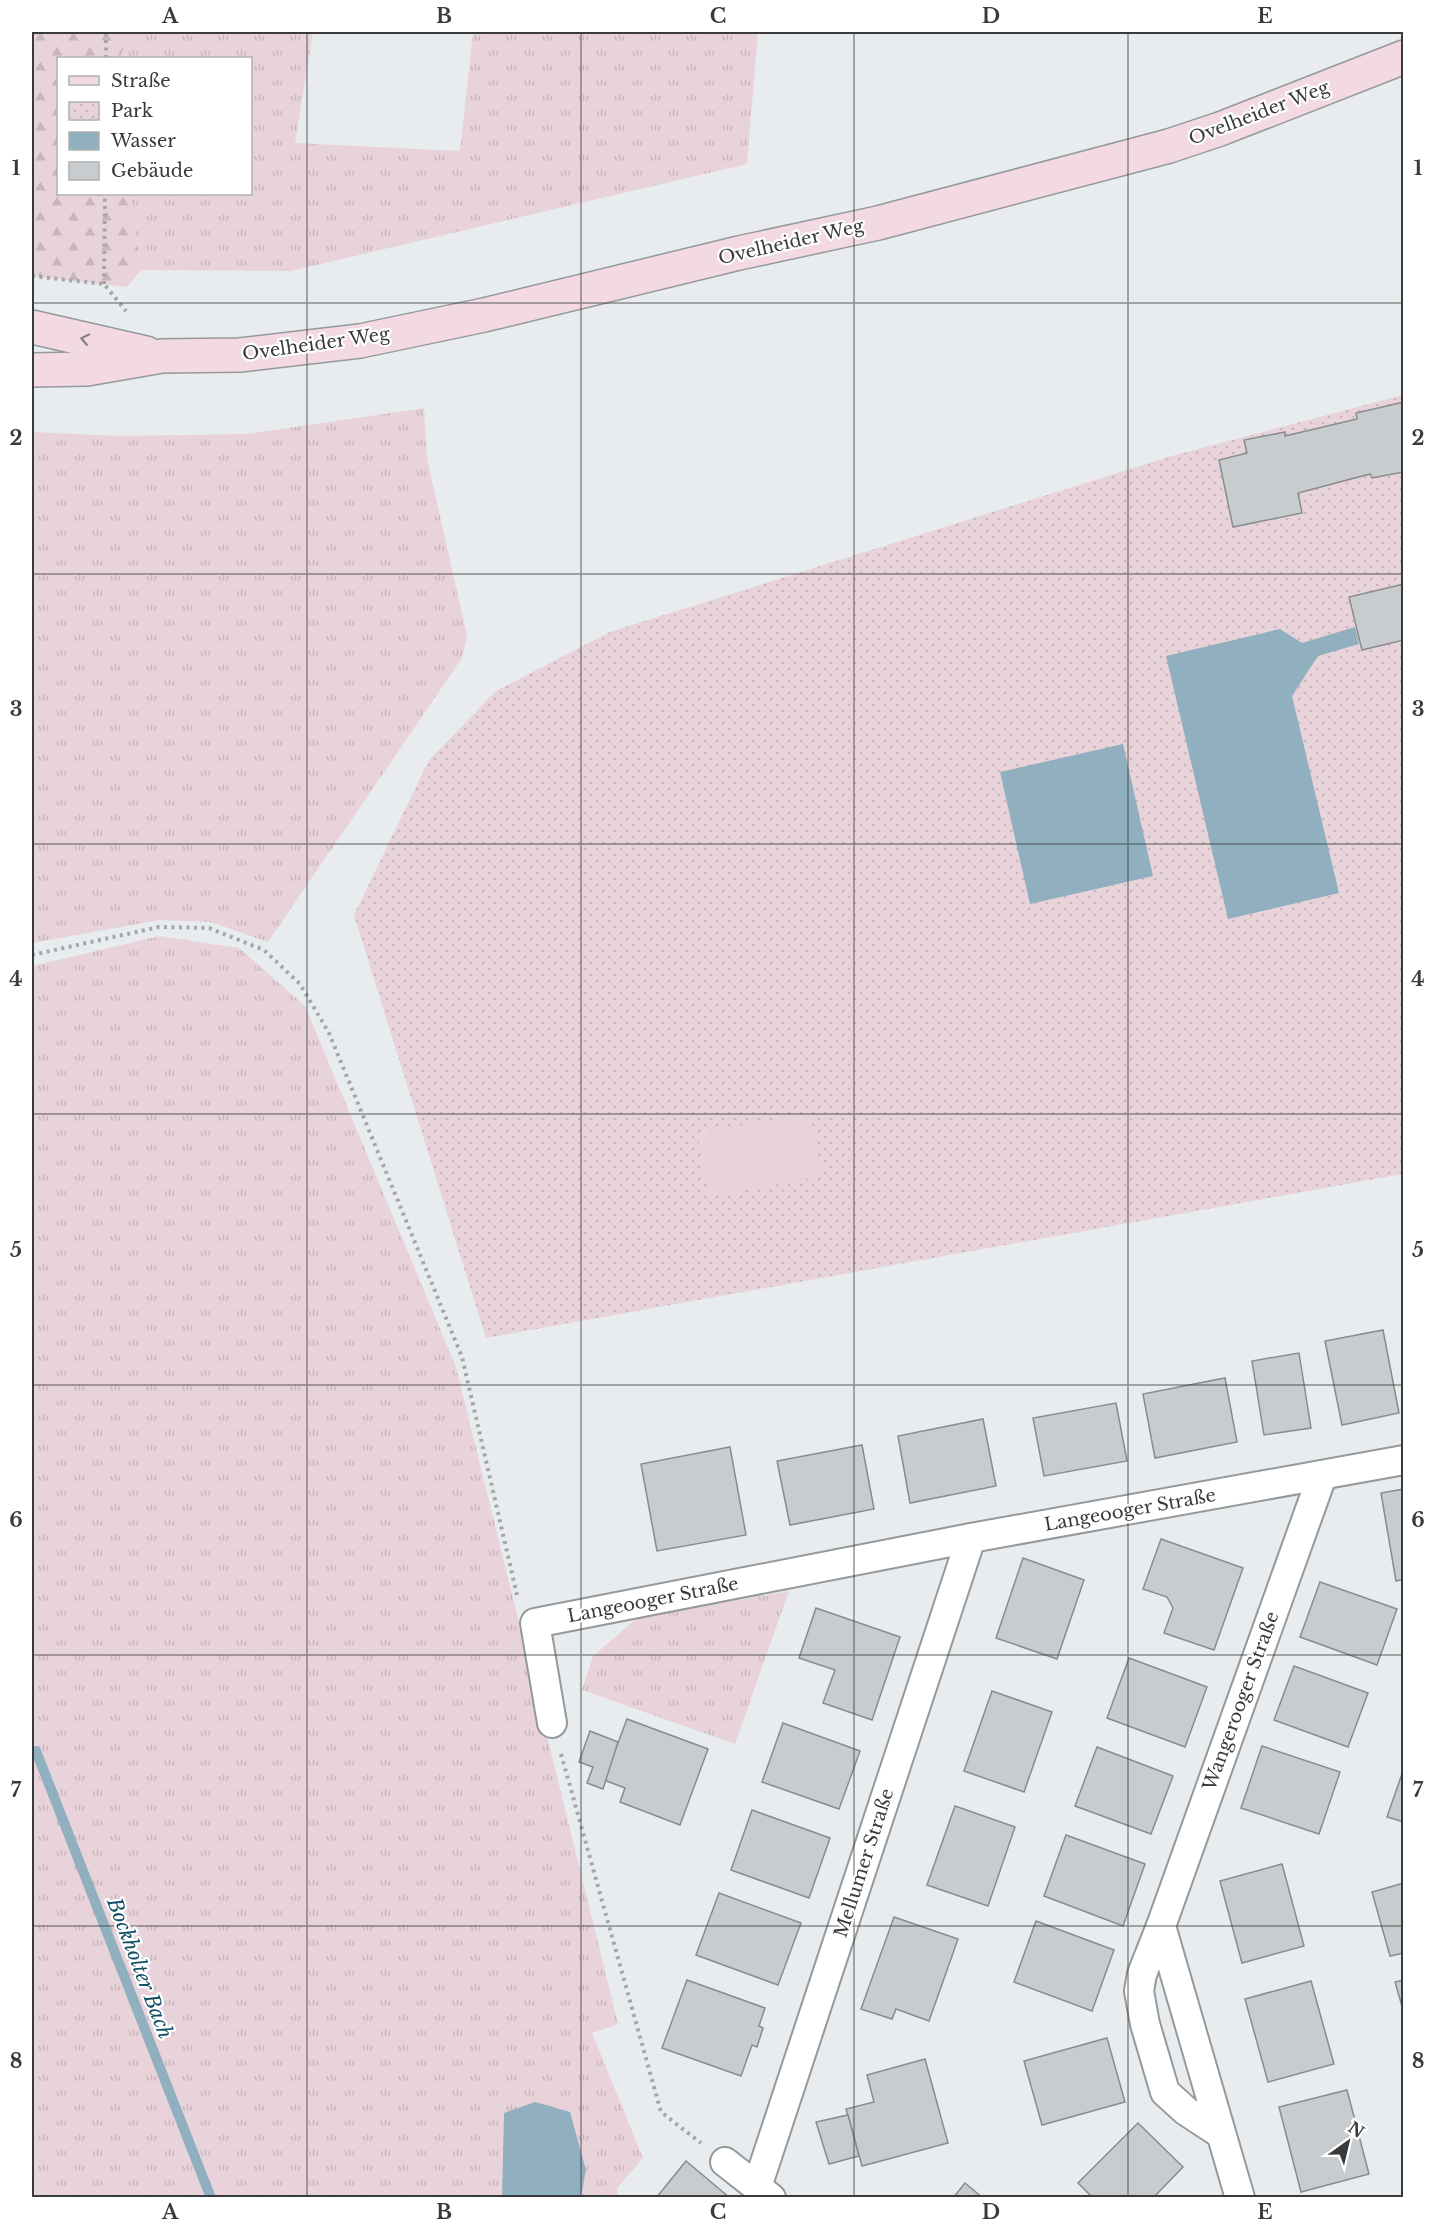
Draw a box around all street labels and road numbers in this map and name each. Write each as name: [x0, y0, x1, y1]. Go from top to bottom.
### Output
street label: Ovelheider Weg: [1186, 76, 1332, 150]
street label: Ovelheider Weg: [716, 215, 866, 269]
street label: Ovelheider Weg: [241, 323, 391, 365]
street label: Langeooger Straße: [1043, 1484, 1217, 1536]
street label: Langeooger Straße: [566, 1573, 740, 1627]
street label: Wangerooger Straße: [1198, 1609, 1284, 1794]
street label: Mellumer Straße: [829, 1786, 899, 1940]

